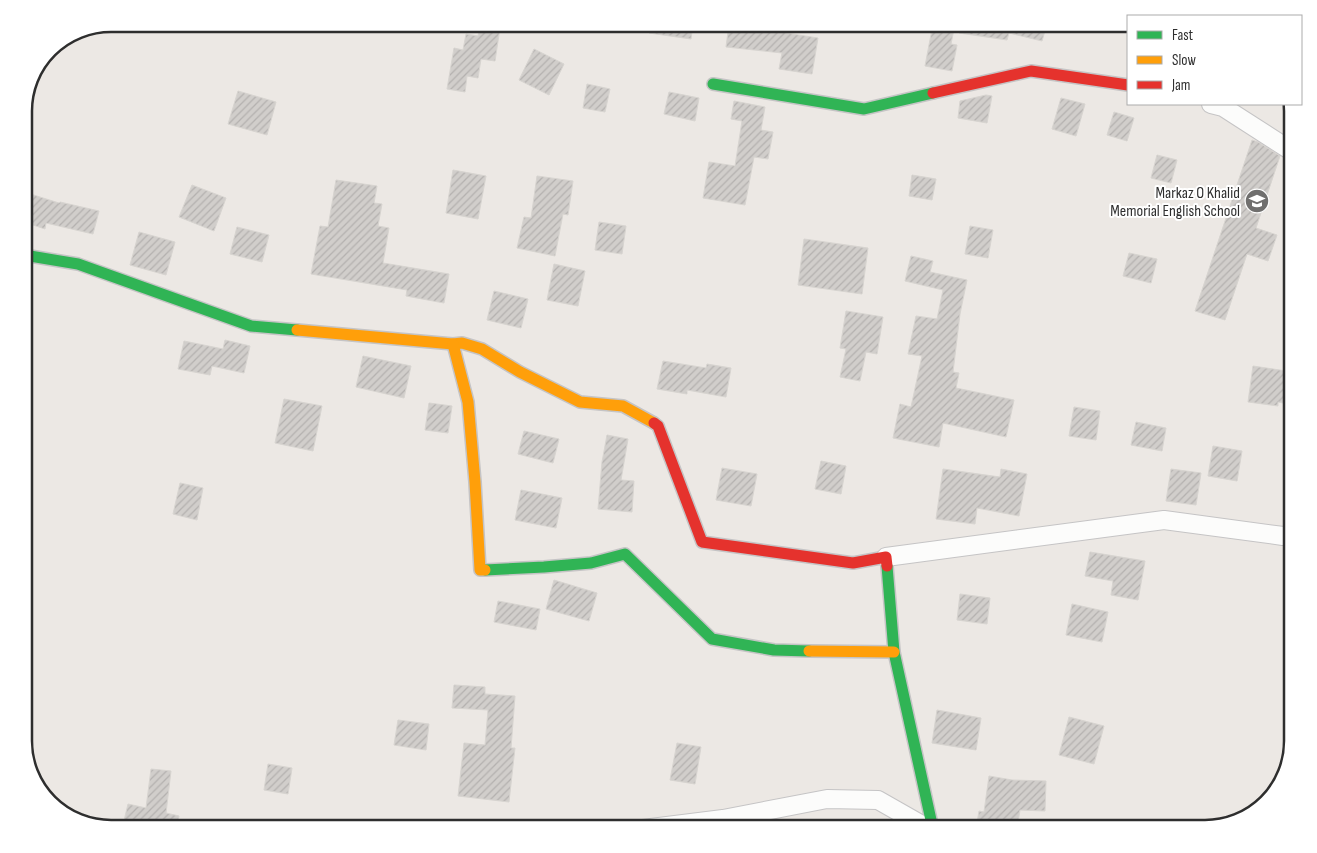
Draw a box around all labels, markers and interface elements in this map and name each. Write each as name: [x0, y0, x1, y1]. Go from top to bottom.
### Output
legend: [1127, 15, 1302, 105]
text: Fast: [1172, 26, 1194, 45]
text: Slow: [1172, 51, 1196, 70]
text: Jam: [1171, 76, 1190, 95]
place label: Markaz O Khalid Memorial English School: [1110, 184, 1240, 221]
school or university icon: Markaz O Khalid Memorial English School: [1244, 188, 1270, 214]

